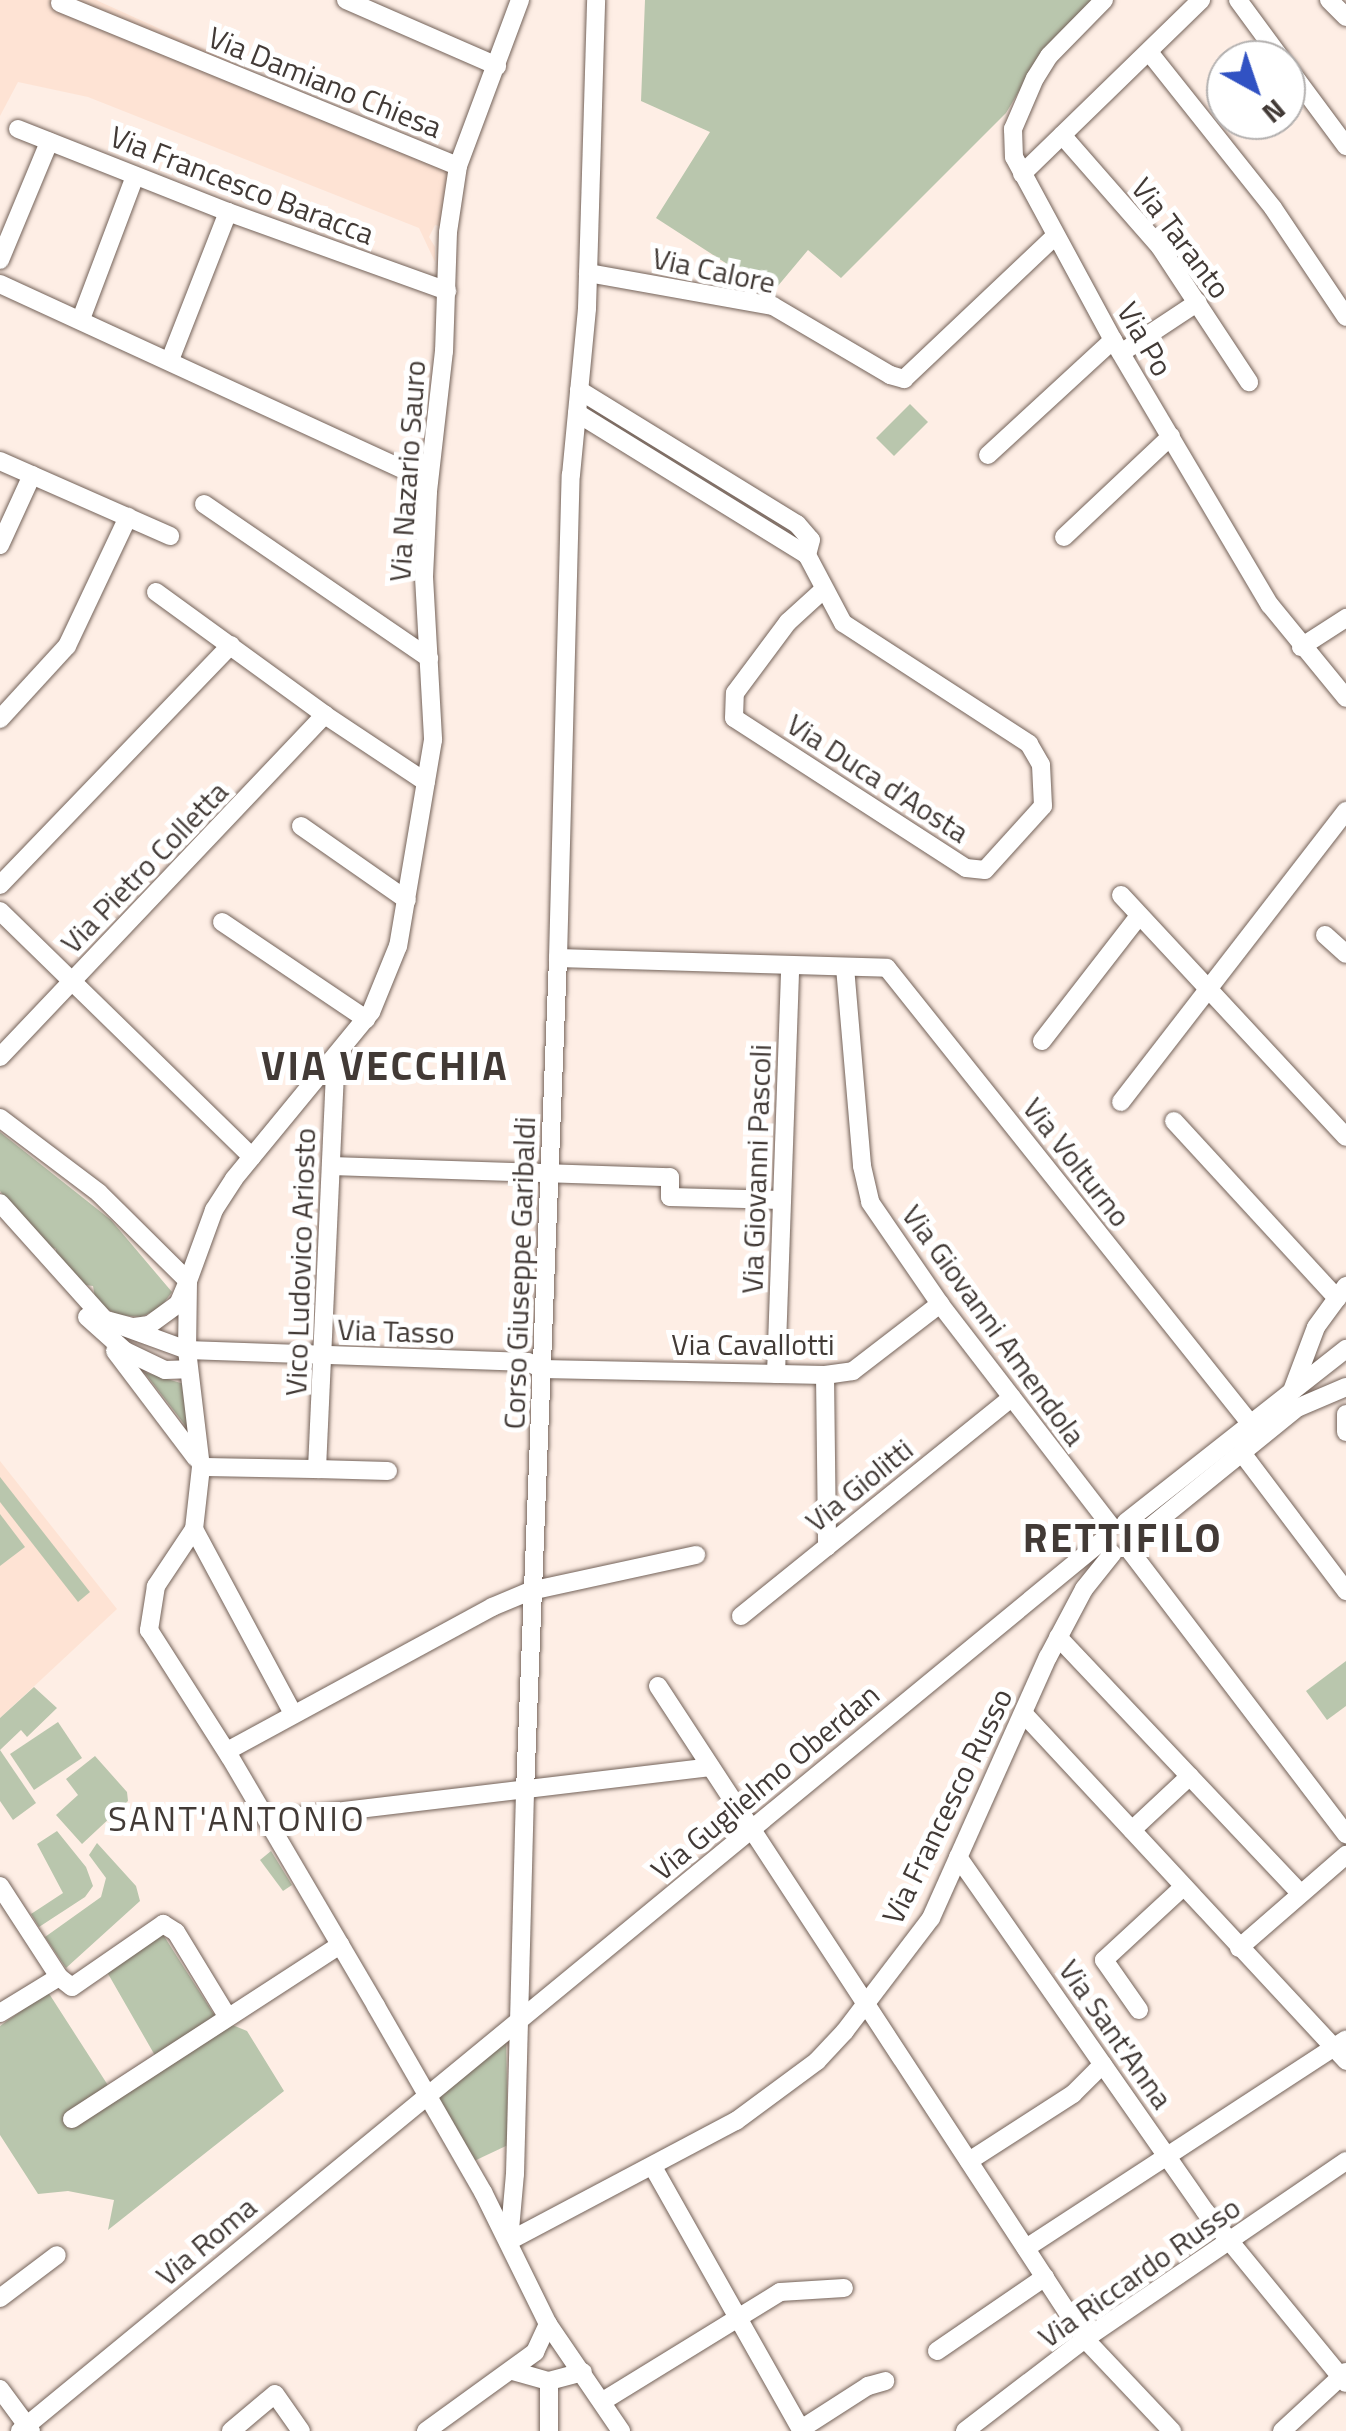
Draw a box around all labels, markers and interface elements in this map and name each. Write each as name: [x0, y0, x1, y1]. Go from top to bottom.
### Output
street label: Via Damiano Chiesa: [203, 19, 447, 145]
north arrow: [1206, 40, 1306, 140]
text: N: [1253, 89, 1296, 135]
street label: Via Francesco Baracca: [105, 118, 379, 252]
street label: Via Taranto: [1124, 171, 1238, 305]
street label: Via Calore: [649, 239, 779, 301]
street label: Via Po: [1110, 296, 1180, 382]
street label: Via Nazario Sauro: [381, 359, 433, 583]
street label: Via Duca d'Aosta: [780, 706, 976, 850]
street label: Via Pietro Colletta: [53, 774, 235, 960]
district label: VIA VECCHIA: [261, 1042, 509, 1090]
street label: Via Giovanni Pascoli: [734, 1044, 778, 1294]
street label: Via Volturno: [1015, 1090, 1139, 1234]
street label: Corso Giuseppe Garibaldi: [496, 1116, 542, 1430]
street label: Vico Ludovico Ariosto: [277, 1127, 323, 1397]
street label: Via Giovanni Amendola: [895, 1198, 1093, 1452]
street label: Via Tasso: [337, 1311, 455, 1351]
street label: Via Cavallotti: [671, 1326, 835, 1362]
street label: Via Giolitti: [798, 1431, 920, 1539]
district label: RETTIFILO: [1023, 1514, 1223, 1562]
street label: Via Guglielmo Oberdan: [644, 1676, 886, 1888]
street label: Via Francesco Russo: [874, 1682, 1020, 1930]
district label: SANT'ANTONIO: [108, 1797, 366, 1839]
street label: Via Sant'Anna: [1051, 1953, 1181, 2115]
street label: Via Roma: [149, 2189, 263, 2293]
street label: Via Riccardo Russo: [1031, 2189, 1247, 2355]

